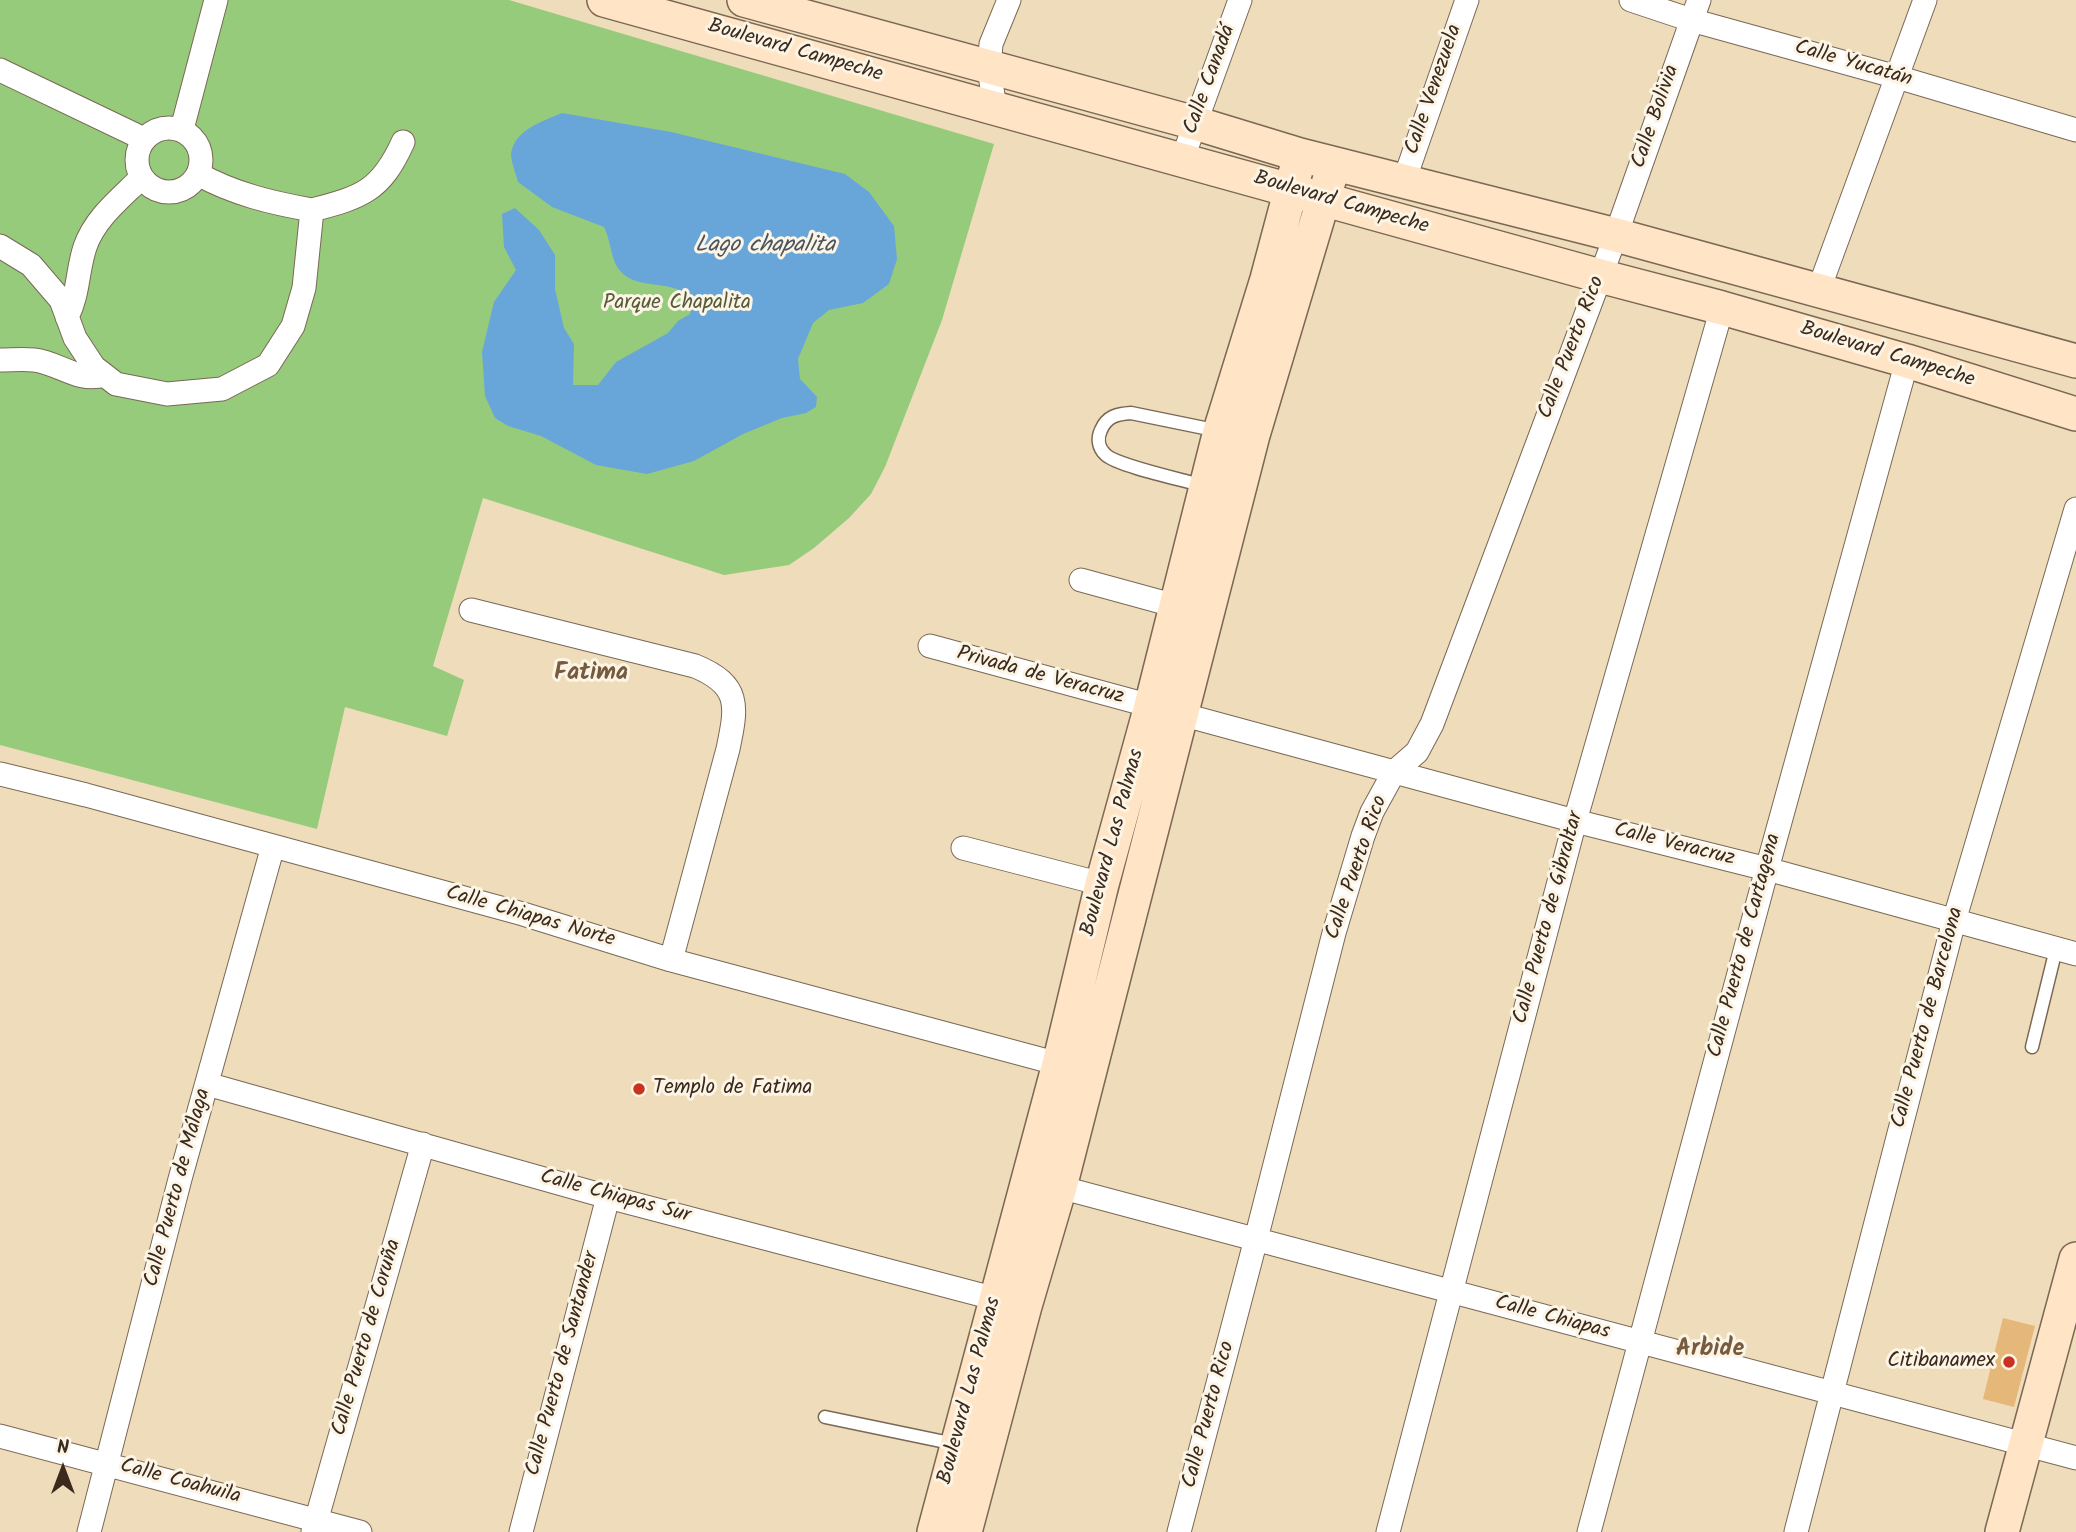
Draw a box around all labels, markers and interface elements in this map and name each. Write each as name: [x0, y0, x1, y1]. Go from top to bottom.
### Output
street label: Boulevard Campeche: [705, 15, 885, 89]
street label: Calle Canadá: [1180, 22, 1242, 138]
street label: Calle Venezuela: [1401, 22, 1469, 158]
street label: Calle Yucatán: [1791, 36, 1915, 94]
street label: Calle Bolivia: [1628, 62, 1686, 172]
street label: Boulevard Campeche: [1251, 167, 1431, 241]
water label: Lago chapalita: [695, 233, 835, 261]
street label: Calle Puerto Rico: [1534, 273, 1612, 423]
park label: Parque Chapalita: [603, 291, 751, 317]
street label: Boulevard Campeche: [1797, 318, 1977, 394]
street label: Privada de Veracruz: [954, 643, 1126, 711]
district label: Fatima: [554, 661, 628, 689]
street label: Boulevard Las Palmas: [1077, 747, 1151, 939]
street label: Calle Puerto Rico: [1322, 793, 1394, 943]
street label: Calle Puerto de Gibraltar: [1510, 809, 1590, 1027]
street label: Calle Veracruz: [1611, 819, 1737, 873]
street label: Calle Puerto de Cartagena: [1704, 831, 1788, 1061]
street label: Calle Chiapas Norte: [443, 882, 617, 954]
street label: Calle Puerto de Barcelona: [1887, 905, 1971, 1131]
place label: Templo de Fatima: [653, 1076, 812, 1102]
marker: Templo de Fatima: [631, 1081, 647, 1097]
street label: Calle Puerto de Málaga: [140, 1086, 218, 1290]
street label: Calle Chiapas Sur: [537, 1166, 693, 1230]
street label: Calle Puerto de Coruña: [328, 1237, 408, 1439]
street label: Calle Puerto de Santander: [522, 1249, 606, 1479]
street label: Calle Chiapas: [1492, 1292, 1612, 1346]
street label: Boulevard Las Palmas: [934, 1295, 1008, 1487]
district label: Arbide: [1676, 1337, 1744, 1365]
street label: Calle Puerto Rico: [1178, 1339, 1242, 1491]
place label: Citibanamex: [1887, 1349, 1995, 1375]
marker: Citibanamex: [2001, 1354, 2017, 1370]
text: N: [57, 1433, 69, 1463]
north arrow: [28, 1434, 98, 1504]
street label: Calle Coahuila: [117, 1455, 243, 1511]

